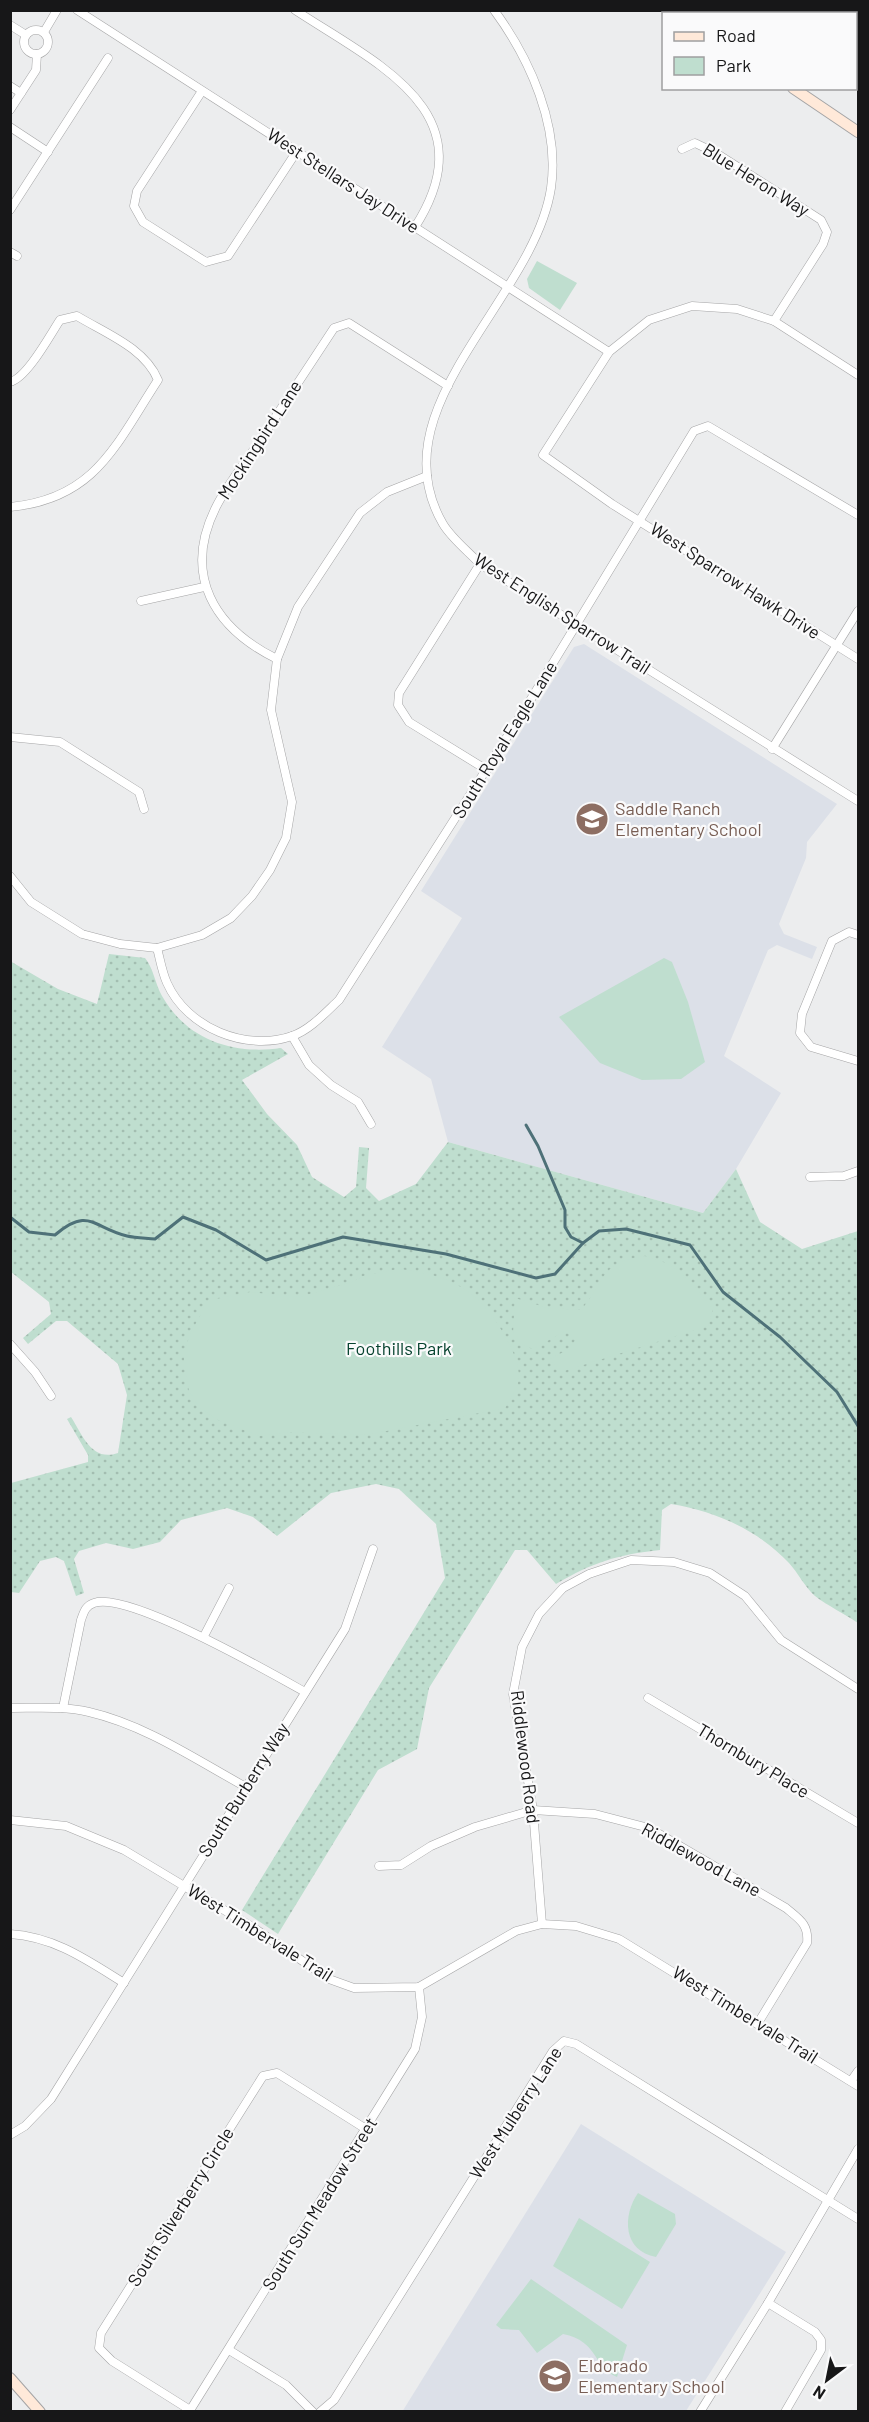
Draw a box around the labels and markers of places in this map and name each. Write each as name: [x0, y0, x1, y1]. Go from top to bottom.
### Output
place label: Saddle Ranch Elementary School: [615, 797, 762, 840]
school or university icon: Saddle Ranch Elementary School: [574, 801, 610, 837]
place label: Eldorado Elementary School: [578, 2354, 725, 2397]
school or university icon: Eldorado Elementary School: [537, 2358, 573, 2394]

